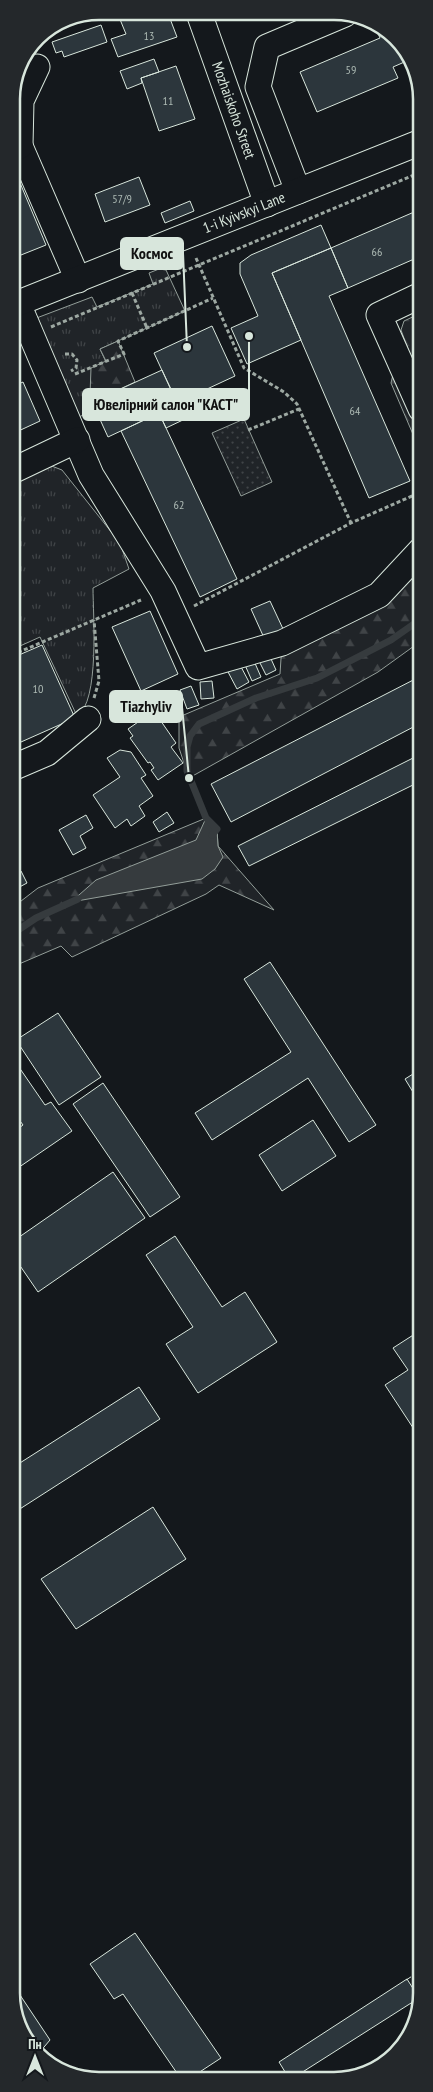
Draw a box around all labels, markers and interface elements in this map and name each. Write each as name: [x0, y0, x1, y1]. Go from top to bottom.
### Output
house number: 13: [144, 28, 154, 43]
street label: Mozhaiskoho Street: [208, 59, 260, 161]
house number: 59: [346, 62, 356, 77]
house number: 11: [163, 93, 173, 108]
street label: 1-i Kyivskyi Lane: [200, 187, 288, 237]
house number: 57/9: [112, 191, 132, 206]
callout: Космос: [121, 238, 183, 269]
text: Космос: [131, 243, 174, 263]
house number: 66: [372, 244, 382, 259]
callout: Ювелірний салон "КАСТ": [83, 389, 249, 420]
text: Ювелірний салон "КАСТ": [94, 394, 238, 414]
house number: 64: [350, 403, 361, 418]
house number: 62: [174, 497, 184, 512]
house number: 10: [33, 681, 43, 696]
callout: Tiazhyliv: [110, 691, 182, 722]
text: Tiazhyliv: [120, 696, 172, 716]
north arrow: [10, 2032, 60, 2082]
text: Пн: [28, 2035, 42, 2053]

